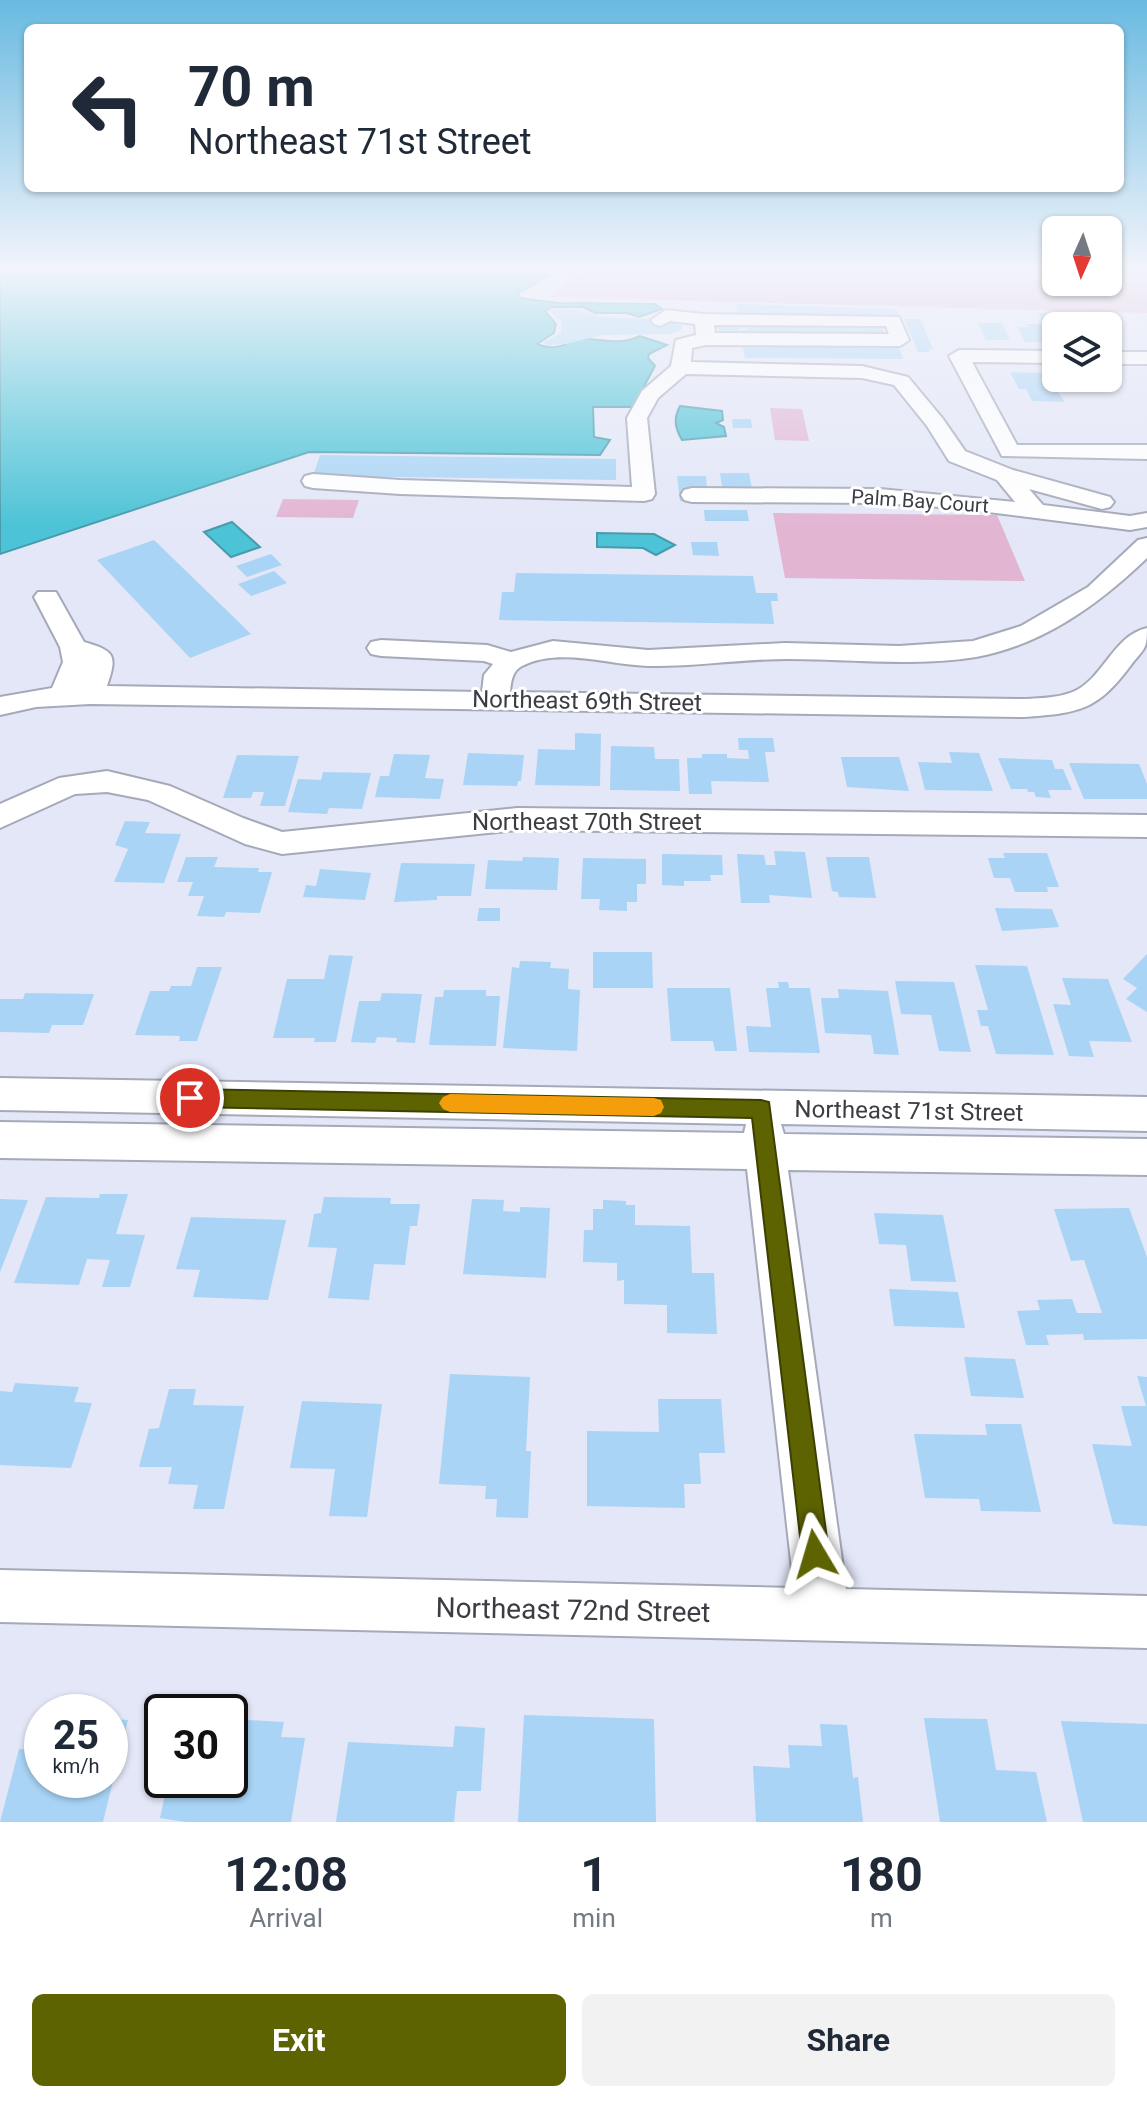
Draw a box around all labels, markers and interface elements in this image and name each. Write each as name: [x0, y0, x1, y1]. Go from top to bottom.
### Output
text: 70 m: [188, 54, 315, 120]
icon: left: [56, 56, 160, 160]
text: Northeast 71st Street: [188, 121, 532, 163]
north arrow: [1042, 216, 1122, 296]
map controls: [1042, 216, 1122, 392]
button: layers: [1042, 312, 1122, 392]
street label: Palm Bay Court: [851, 484, 989, 518]
street label: Northeast 69th Street: [472, 685, 702, 717]
street label: Northeast 70th Street: [472, 808, 702, 836]
pin: [156, 1064, 224, 1132]
icon: arrive: [168, 1076, 212, 1120]
street label: Northeast 71st Street: [794, 1095, 1024, 1127]
position arrow: [773, 1512, 857, 1596]
street label: Northeast 72nd Street: [435, 1591, 711, 1629]
speed limit sign: 30: [144, 1694, 248, 1798]
text: 25: [53, 1712, 99, 1759]
text: km/h: [53, 1754, 99, 1778]
text: 12:08: [224, 1846, 348, 1903]
text: 1: [580, 1846, 608, 1903]
text: 180: [840, 1846, 923, 1903]
text: Arrival: [249, 1903, 323, 1933]
text: min: [572, 1903, 616, 1933]
text: m: [870, 1903, 893, 1933]
button: Exit: [32, 1994, 566, 2086]
button: Share: [582, 1994, 1115, 2086]

